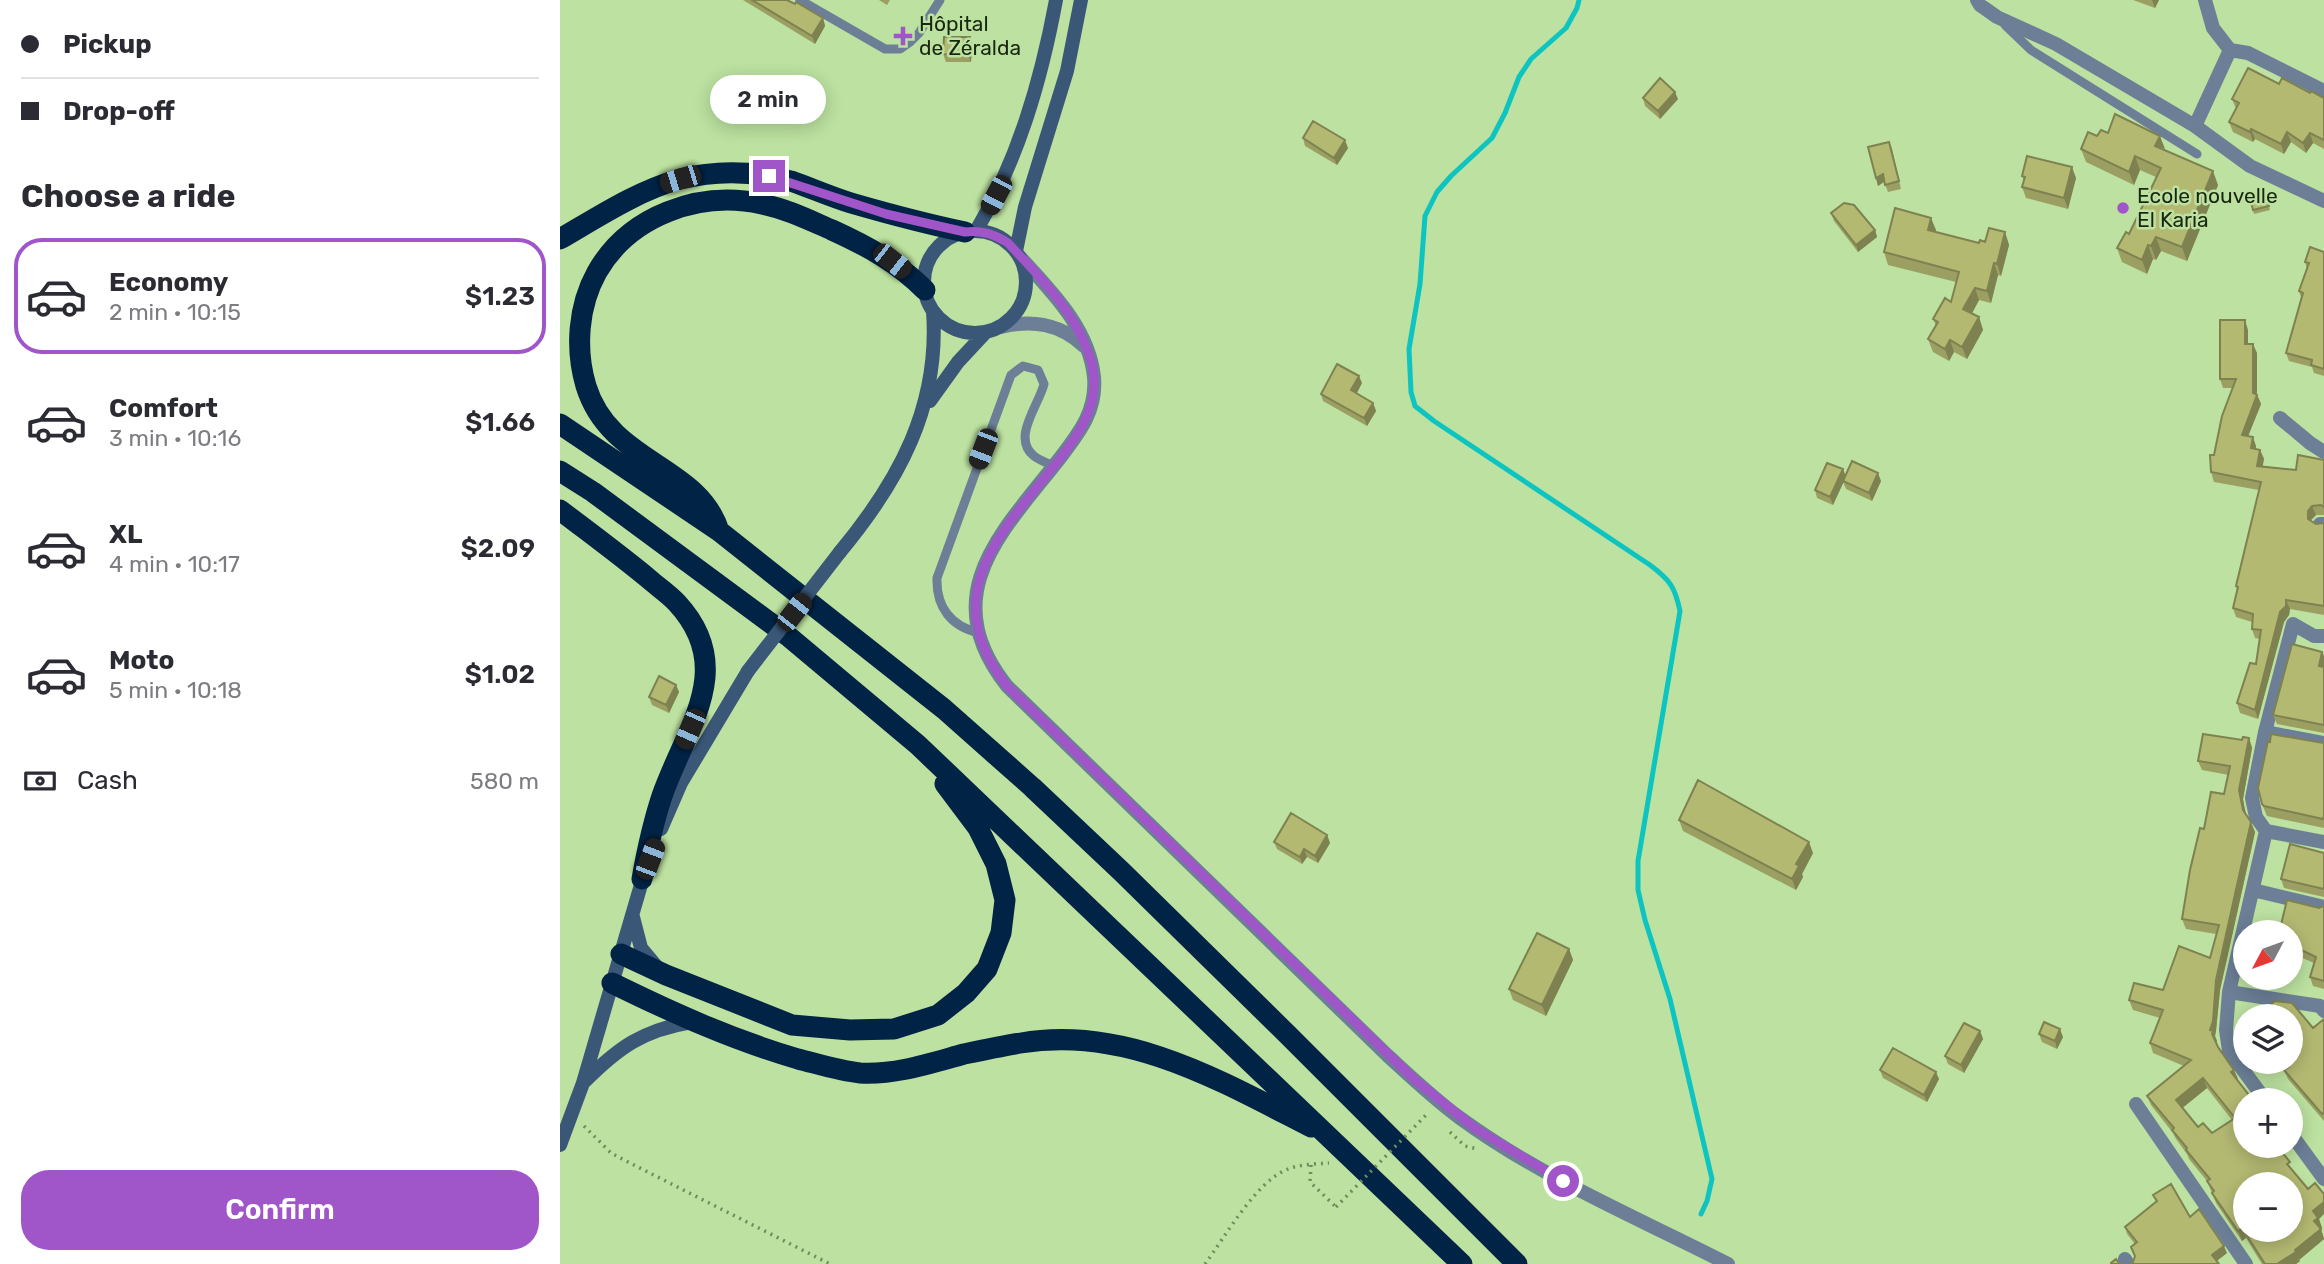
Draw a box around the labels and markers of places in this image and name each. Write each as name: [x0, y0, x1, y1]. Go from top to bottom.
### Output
place label: Hôpital de Zéralda: [919, 11, 1021, 60]
marker: Hôpital de Zéralda: [893, 26, 913, 46]
place label: Ecole nouvelle El Karia: [2137, 183, 2278, 232]
marker: Ecole nouvelle El Karia: [2115, 200, 2131, 216]

